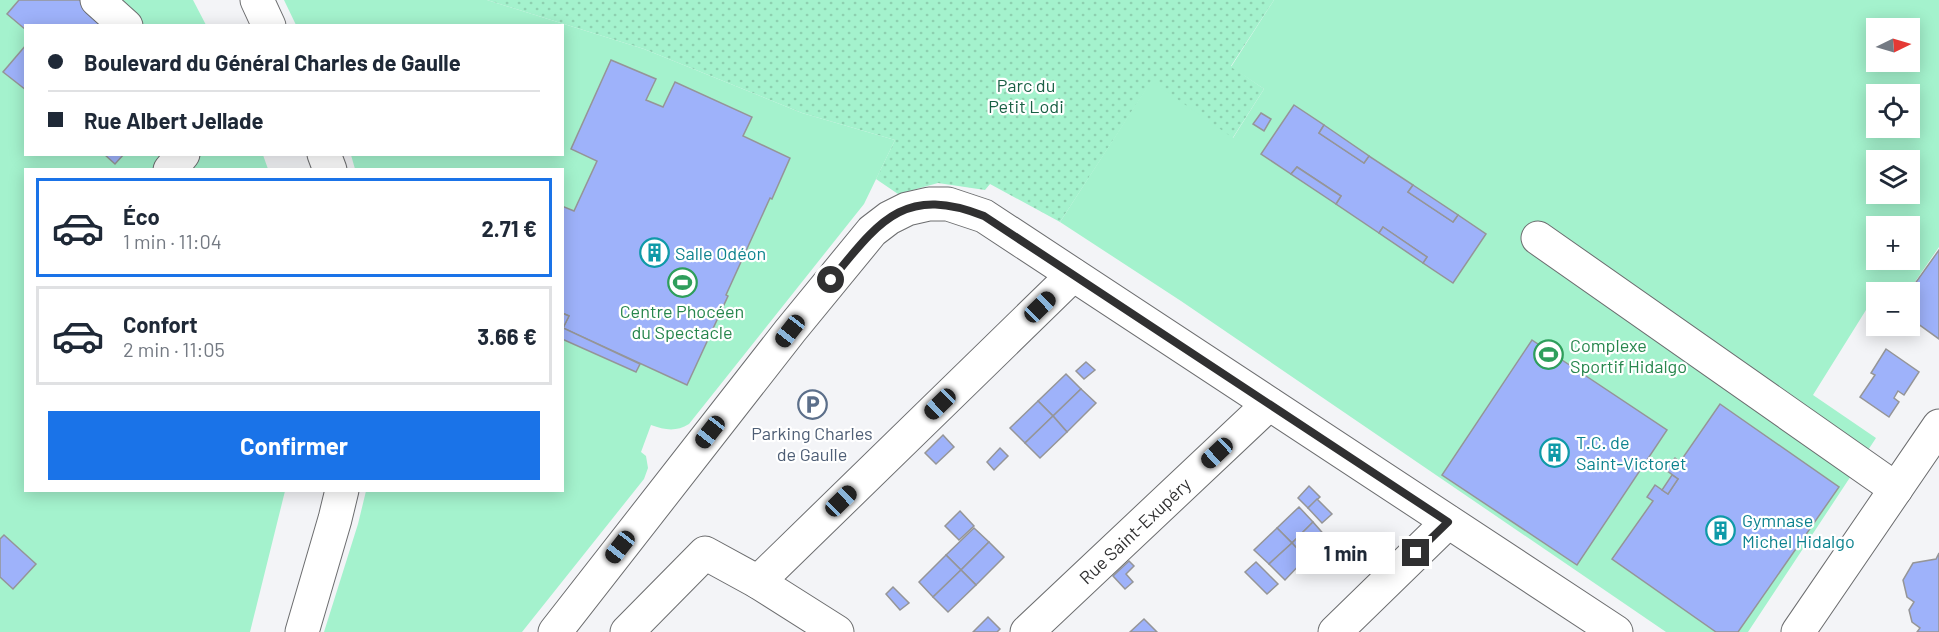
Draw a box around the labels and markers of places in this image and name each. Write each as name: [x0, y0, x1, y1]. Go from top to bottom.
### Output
building icon: Salle Odéon: [638, 237, 670, 269]
place label: Salle Odéon: [675, 242, 766, 264]
sports icon: Centre Phocéen du Spectacle: [666, 266, 698, 298]
place label: Centre Phocéen du Spectacle: [620, 300, 744, 343]
place label: Complexe Sportif Hidalgo: [1570, 334, 1687, 377]
sports icon: Complexe Sportif Hidalgo: [1533, 339, 1565, 371]
parking icon: Parking Charles de Gaulle: [796, 388, 828, 420]
place label: Parking Charles de Gaulle: [751, 422, 873, 465]
place label: T.C. de Saint-Victoret: [1576, 431, 1686, 474]
building icon: T.C. de Saint-Victoret: [1539, 436, 1571, 468]
place label: Gymnase Michel Hidalgo: [1742, 509, 1855, 552]
building icon: Gymnase Michel Hidalgo: [1705, 514, 1737, 546]

